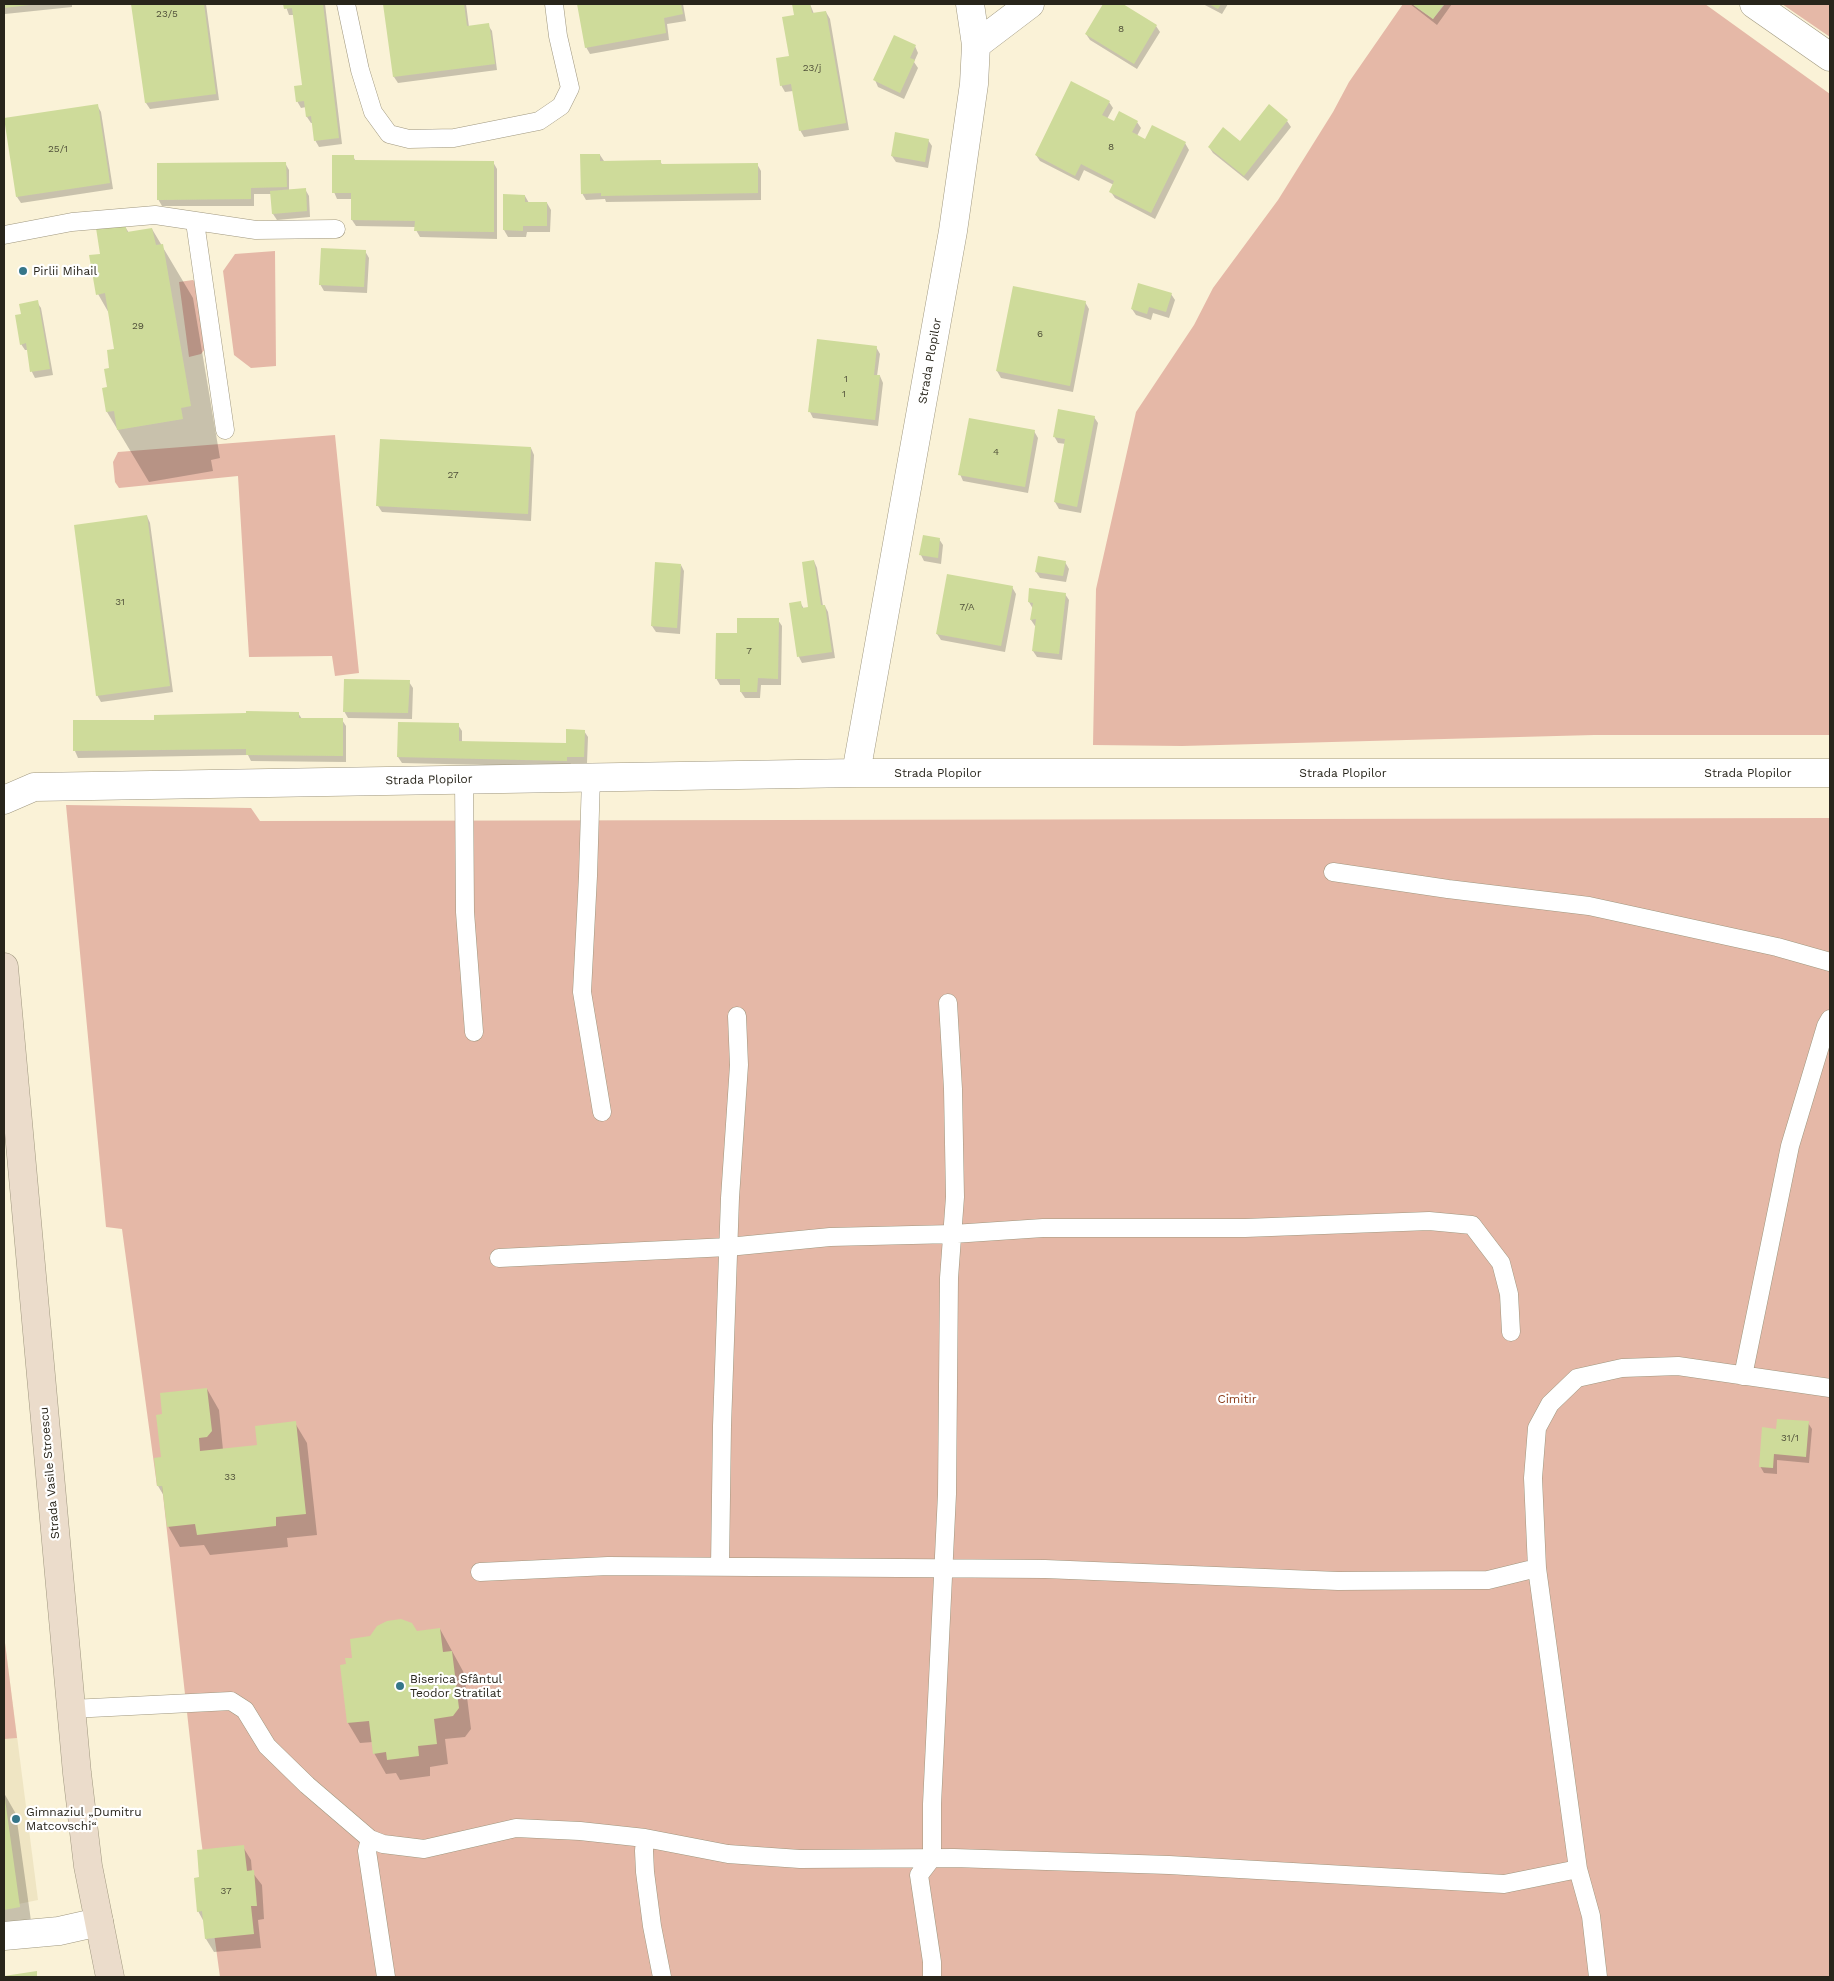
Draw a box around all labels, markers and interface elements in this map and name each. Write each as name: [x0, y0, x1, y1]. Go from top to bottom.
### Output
house number: 23/5: [156, 8, 178, 20]
house number: 8: [1118, 23, 1124, 35]
house number: 23/j: [803, 62, 821, 74]
house number: 8: [1108, 141, 1114, 153]
house number: 25/1: [48, 143, 68, 155]
place label: Pirlii Mihail: [33, 264, 97, 278]
marker: Pirlii Mihail: [17, 265, 29, 277]
street label: Strada Plopilor: [915, 317, 945, 405]
house number: 29: [132, 320, 144, 332]
house number: 6: [1037, 328, 1043, 340]
house number: 1: [844, 373, 848, 385]
house number: 1: [842, 388, 846, 400]
house number: 4: [993, 446, 999, 458]
house number: 27: [447, 469, 459, 481]
house number: 31: [115, 596, 125, 608]
house number: 7/A: [959, 601, 975, 613]
house number: 7: [746, 645, 752, 657]
street label: Strada Plopilor: [894, 766, 982, 780]
street label: Strada Plopilor: [1299, 766, 1387, 780]
street label: Strada Plopilor: [1704, 766, 1792, 780]
street label: Strada Plopilor: [385, 772, 473, 788]
park label: Cimitir: [1217, 1392, 1257, 1406]
street label: Strada Vasile Stroescu: [37, 1406, 63, 1540]
house number: 31/1: [1781, 1432, 1799, 1444]
house number: 33: [224, 1471, 236, 1483]
place label: Biserica Sfântul Teodor Stratilat: [410, 1672, 502, 1700]
marker: Biserica Sfântul Teodor Stratilat: [394, 1680, 406, 1692]
place label: Gimnaziul „Dumitru Matcovschi“: [26, 1805, 142, 1833]
marker: Gimnaziul „Dumitru Matcovschi“: [10, 1813, 22, 1825]
house number: 37: [220, 1885, 232, 1897]

